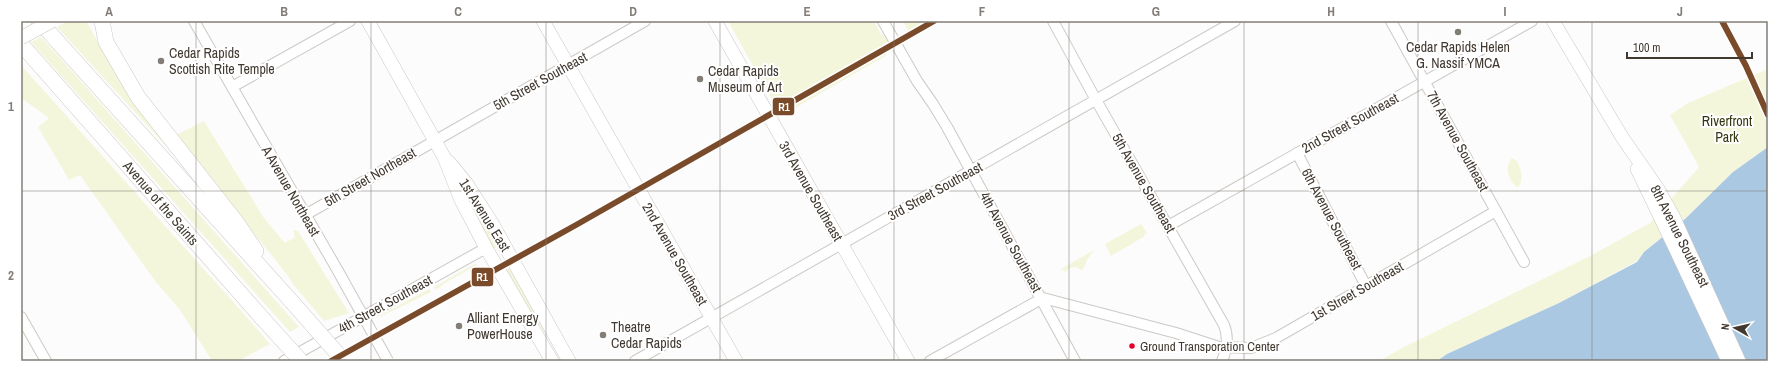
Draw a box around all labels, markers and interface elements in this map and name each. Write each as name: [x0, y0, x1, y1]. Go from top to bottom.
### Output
text: A: [105, 3, 113, 20]
text: B: [280, 3, 288, 20]
text: C: [454, 3, 462, 20]
text: D: [629, 3, 637, 20]
text: E: [803, 3, 811, 20]
text: F: [979, 3, 986, 20]
text: G: [1152, 3, 1160, 20]
text: H: [1327, 3, 1335, 20]
text: I: [1504, 3, 1507, 20]
text: J: [1677, 3, 1683, 20]
marker: Cedar Rapids Helen G. Nassif YMCA: [1453, 27, 1463, 37]
scale bar: [1627, 34, 1752, 60]
place label: Cedar Rapids Helen G. Nassif YMCA: [1406, 38, 1510, 72]
text: 100 m: [1633, 40, 1660, 56]
place label: Cedar Rapids Scottish Rite Temple: [169, 44, 275, 78]
street label: 5th Street Southeast: [490, 48, 590, 114]
marker: Cedar Rapids Scottish Rite Temple: [156, 56, 166, 66]
place label: Cedar Rapids Museum of Art: [708, 62, 782, 96]
marker: Cedar Rapids Museum of Art: [695, 74, 705, 84]
street label: 7th Avenue Southeast: [1423, 88, 1493, 194]
street label: 2nd Street Southeast: [1298, 89, 1402, 157]
line badge: R1: [772, 97, 795, 116]
text: 1: [8, 98, 14, 115]
text: R1: [778, 100, 790, 114]
park label: Riverfront Park: [1702, 112, 1752, 146]
street label: 5th Avenue Southeast: [1108, 130, 1180, 236]
street label: 3rd Avenue Southeast: [775, 138, 847, 244]
street label: A Avenue Northeast: [257, 142, 324, 239]
street label: 5th Street Northeast: [321, 144, 419, 210]
street label: Avenue of the Saints: [119, 156, 203, 249]
street label: 3rd Street Southeast: [885, 158, 985, 224]
street label: 6th Avenue Southeast: [1298, 165, 1366, 273]
street label: 1st Avenue East: [455, 175, 515, 255]
street label: 8th Avenue Southeast: [1647, 182, 1713, 290]
street label: 4th Avenue Southeast: [976, 189, 1046, 295]
street label: 2nd Avenue Southeast: [638, 200, 712, 308]
street label: 1st Street Southeast: [1307, 257, 1407, 325]
text: 2: [8, 267, 14, 284]
line badge: R1: [471, 267, 494, 287]
text: R1: [476, 270, 488, 284]
street label: 4th Street Southeast: [335, 271, 435, 337]
north arrow: [1715, 308, 1755, 348]
place label: Alliant Energy PowerHouse: [466, 309, 539, 343]
place label: Theatre Cedar Rapids: [611, 318, 682, 352]
marker: Alliant Energy PowerHouse: [454, 321, 464, 331]
text: N: [1718, 322, 1732, 331]
marker: Theatre Cedar Rapids: [598, 330, 608, 340]
place label: Ground Transporation Center: [1140, 338, 1280, 355]
marker: Ground Transporation Center: [1127, 341, 1137, 351]

